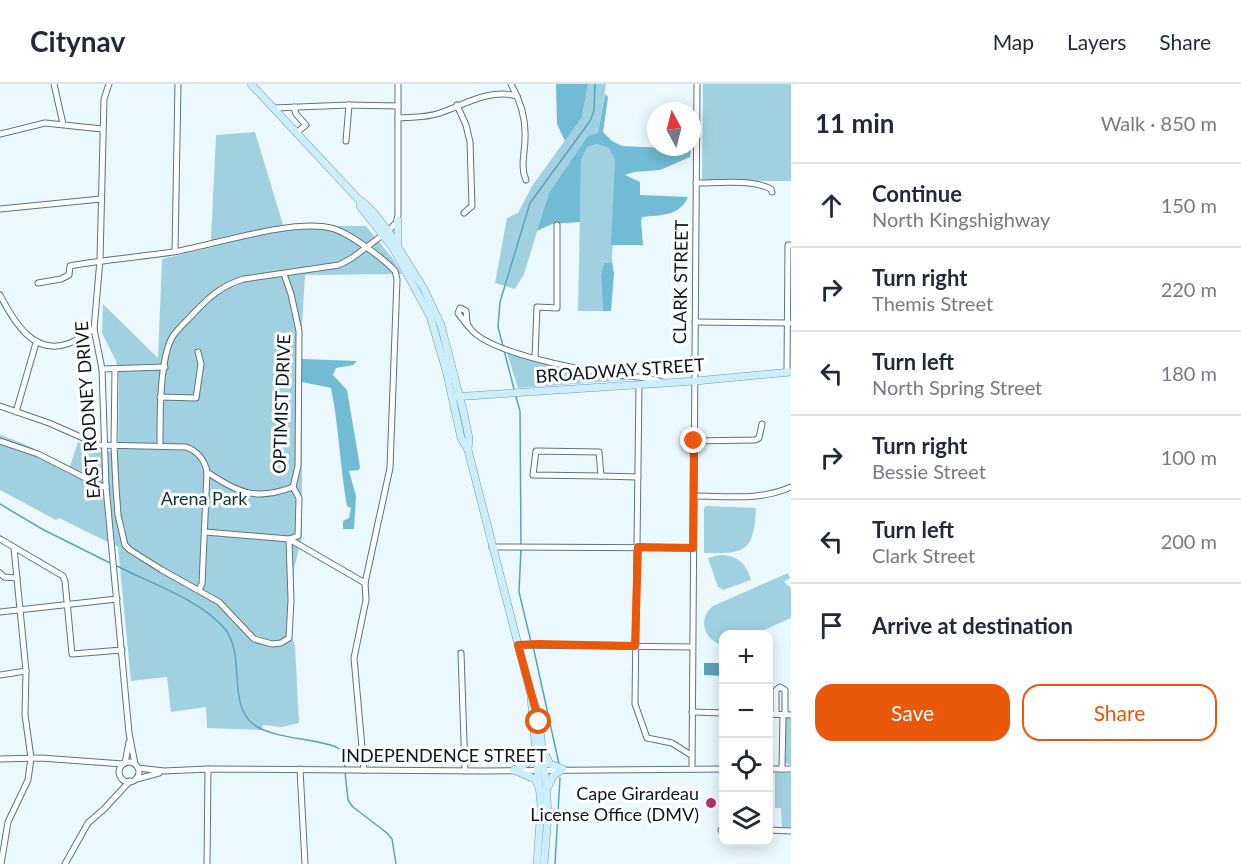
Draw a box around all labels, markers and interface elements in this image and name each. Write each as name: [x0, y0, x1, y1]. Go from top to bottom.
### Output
text: Citynav: [30, 24, 125, 58]
text: Map: [993, 29, 1034, 54]
text: Layers: [1067, 29, 1126, 54]
text: Share: [1159, 29, 1211, 54]
north arrow: [647, 102, 701, 156]
text: 11 min: [815, 107, 895, 139]
text: Walk · 850 m: [1101, 111, 1217, 135]
text: Continue: [872, 180, 962, 207]
icon: ahead: [815, 189, 848, 222]
text: 150 m: [1161, 193, 1217, 217]
text: North Kingshighway: [872, 207, 1050, 231]
street label: CLARK STREET: [668, 219, 692, 344]
text: Turn right: [872, 264, 967, 291]
icon: right: [815, 273, 848, 306]
text: 220 m: [1161, 277, 1217, 301]
text: Themis Street: [872, 291, 993, 315]
street label: EAST RODNEY DRIVE: [70, 320, 104, 500]
street label: OPTIMIST DRIVE: [268, 334, 294, 474]
text: Turn left: [872, 348, 954, 375]
street label: BROADWAY STREET: [535, 353, 706, 387]
icon: left: [815, 357, 848, 390]
text: 180 m: [1161, 361, 1217, 385]
text: North Spring Street: [872, 375, 1042, 399]
route end: [680, 427, 706, 453]
text: Turn right: [872, 432, 967, 459]
icon: right: [815, 441, 848, 474]
text: 100 m: [1161, 445, 1217, 469]
text: Bessie Street: [872, 459, 986, 483]
park label: Arena Park: [161, 487, 248, 509]
text: Turn left: [872, 516, 954, 543]
icon: left: [815, 525, 848, 558]
text: 200 m: [1161, 529, 1217, 553]
text: Clark Street: [872, 543, 975, 567]
icon: arrive: [815, 609, 848, 642]
text: Arrive at destination: [872, 612, 1073, 639]
map controls: [719, 630, 773, 846]
button: +: [719, 630, 773, 684]
button: −: [719, 684, 773, 738]
button: Save: [815, 684, 1010, 741]
button: Share: [1022, 684, 1217, 741]
route start: [525, 708, 551, 734]
button: locate: [719, 738, 773, 792]
street label: INDEPENDENCE STREET: [341, 744, 547, 766]
place label: Cape Girardeau License Office (DMV): [530, 782, 699, 825]
button: layers: [719, 792, 773, 846]
marker: Cape Girardeau License Office (DMV): [704, 796, 718, 810]

